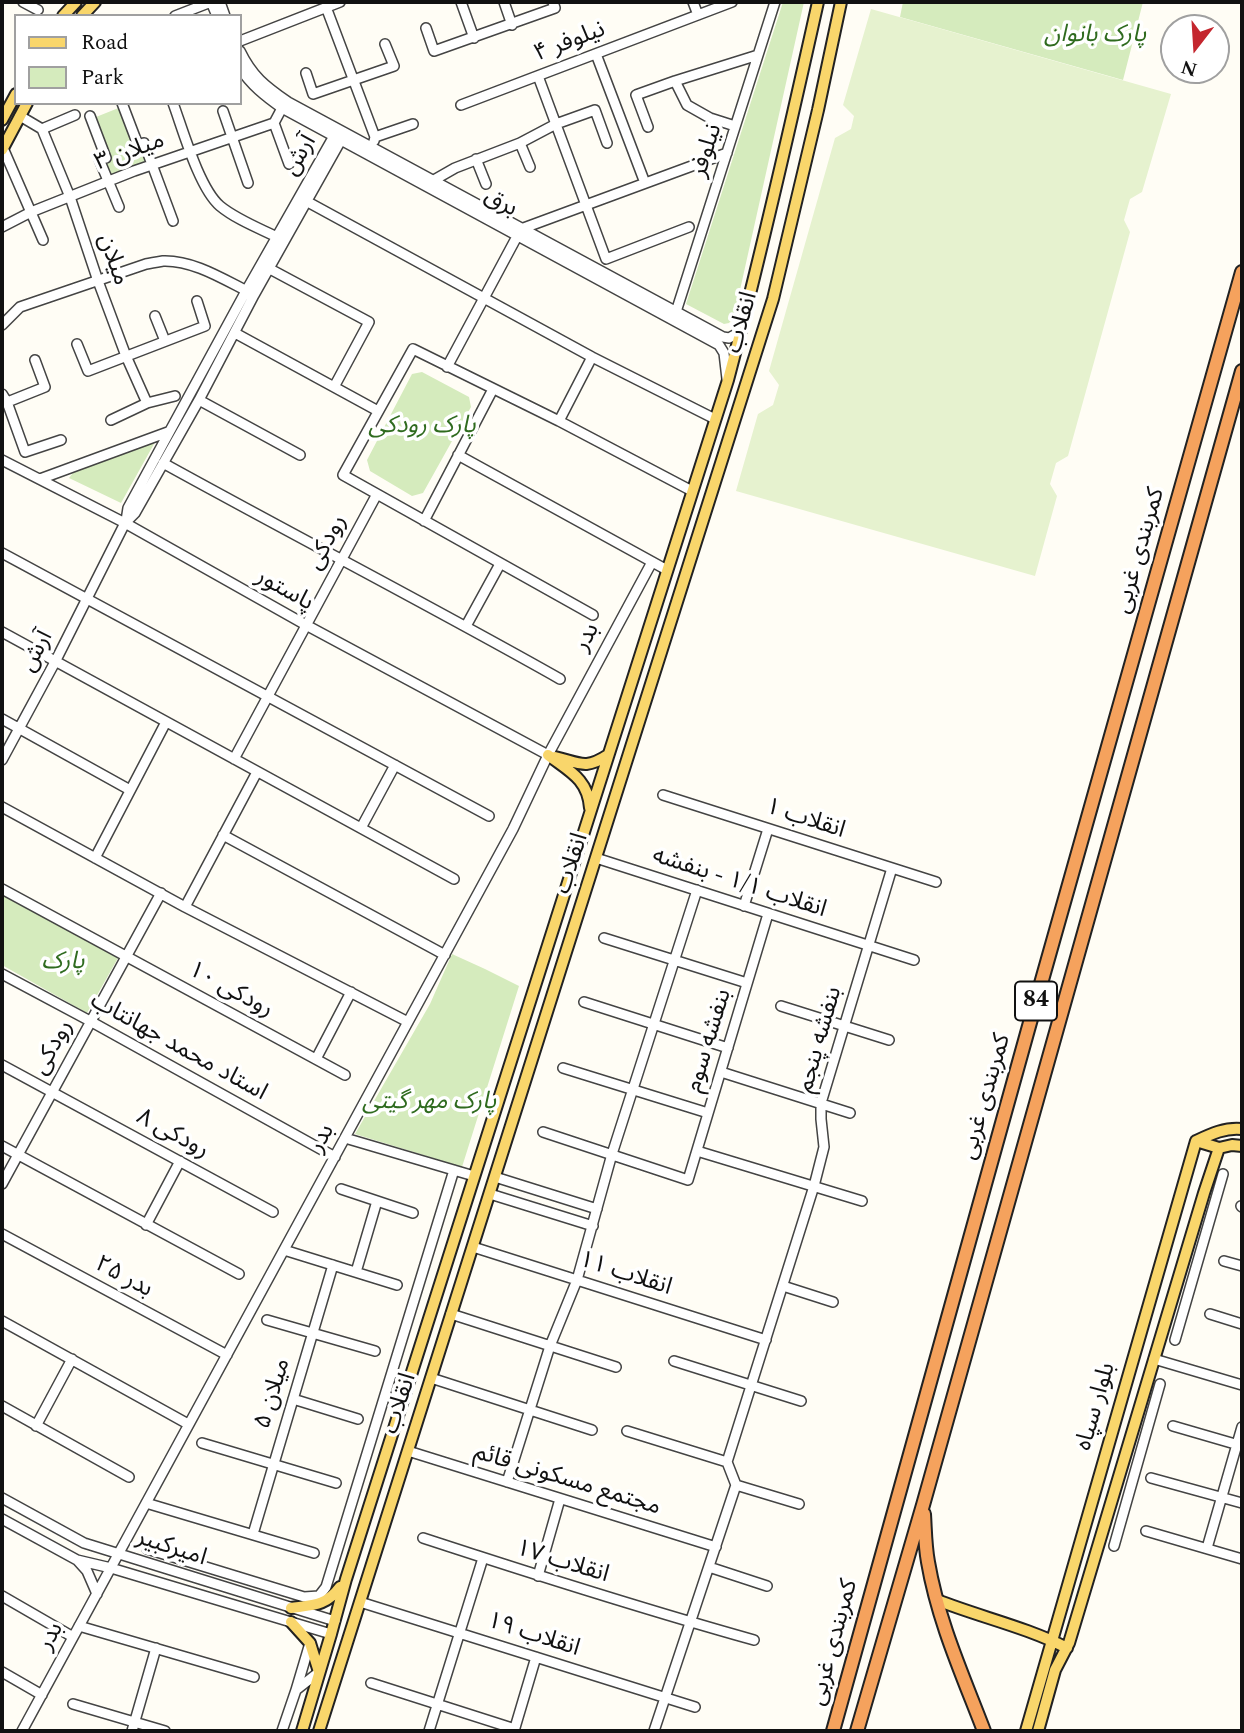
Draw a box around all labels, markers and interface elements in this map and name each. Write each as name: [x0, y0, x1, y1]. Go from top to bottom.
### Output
legend: [14, 14, 242, 105]
north arrow: [1160, 14, 1230, 84]
street label: نیلوفر ۴: [530, 16, 610, 70]
park label: پارک بانوان: [1044, 22, 1146, 50]
text: Road: [81, 27, 128, 59]
text: N: [1178, 52, 1201, 84]
text: Park: [81, 62, 124, 94]
street label: نیلوفر: [686, 121, 730, 181]
street label: میلان ۳: [91, 127, 169, 179]
street label: آرش: [278, 130, 324, 182]
street label: برق: [478, 183, 522, 225]
street label: میلان: [90, 231, 134, 289]
street label: انقلاب: [721, 289, 765, 357]
park label: پارک رودکی: [368, 413, 476, 441]
street label: کمربندی غربی: [1109, 485, 1173, 617]
street label: رودکی: [302, 510, 354, 576]
street label: پاستور: [250, 563, 318, 619]
street label: بدر: [569, 619, 607, 657]
street label: آرش: [15, 626, 61, 678]
street label: انقلاب ۱: [762, 794, 848, 846]
street label: انقلاب: [550, 830, 596, 898]
street label: انقلاب ۱/۱ - بنفشه: [648, 842, 830, 926]
park label: پارک: [41, 949, 85, 977]
street label: رودکی ۱۰: [183, 957, 277, 1025]
road number: 84: [1015, 982, 1057, 1020]
street label: بنفشه پنجم: [792, 984, 850, 1096]
street label: بنفشه سوم: [681, 986, 739, 1096]
street label: استاد محمد جهانتاب: [84, 987, 272, 1109]
street label: رودکی: [27, 1015, 81, 1081]
street label: کمربندی غربی: [955, 1031, 1019, 1163]
park label: پارک مهر گیتی: [362, 1089, 496, 1117]
street label: رودکی ۸: [131, 1104, 213, 1166]
street label: بدر: [304, 1120, 342, 1158]
street label: انقلاب ۱۱: [575, 1247, 675, 1303]
street label: بدر ۲۵: [89, 1251, 157, 1305]
street label: میلان ۵: [250, 1355, 298, 1433]
street label: بلوار سپاه: [1071, 1360, 1123, 1454]
street label: انقلاب: [378, 1370, 424, 1438]
street label: مجتمع مسکونی قائم: [470, 1439, 664, 1523]
street label: امیرکبیر: [132, 1524, 210, 1574]
street label: انقلاب ۱۷: [512, 1535, 612, 1591]
street label: کمربندی غربی: [804, 1577, 866, 1709]
street label: انقلاب ۱۹: [483, 1608, 583, 1664]
street label: بدر: [33, 1618, 71, 1656]

